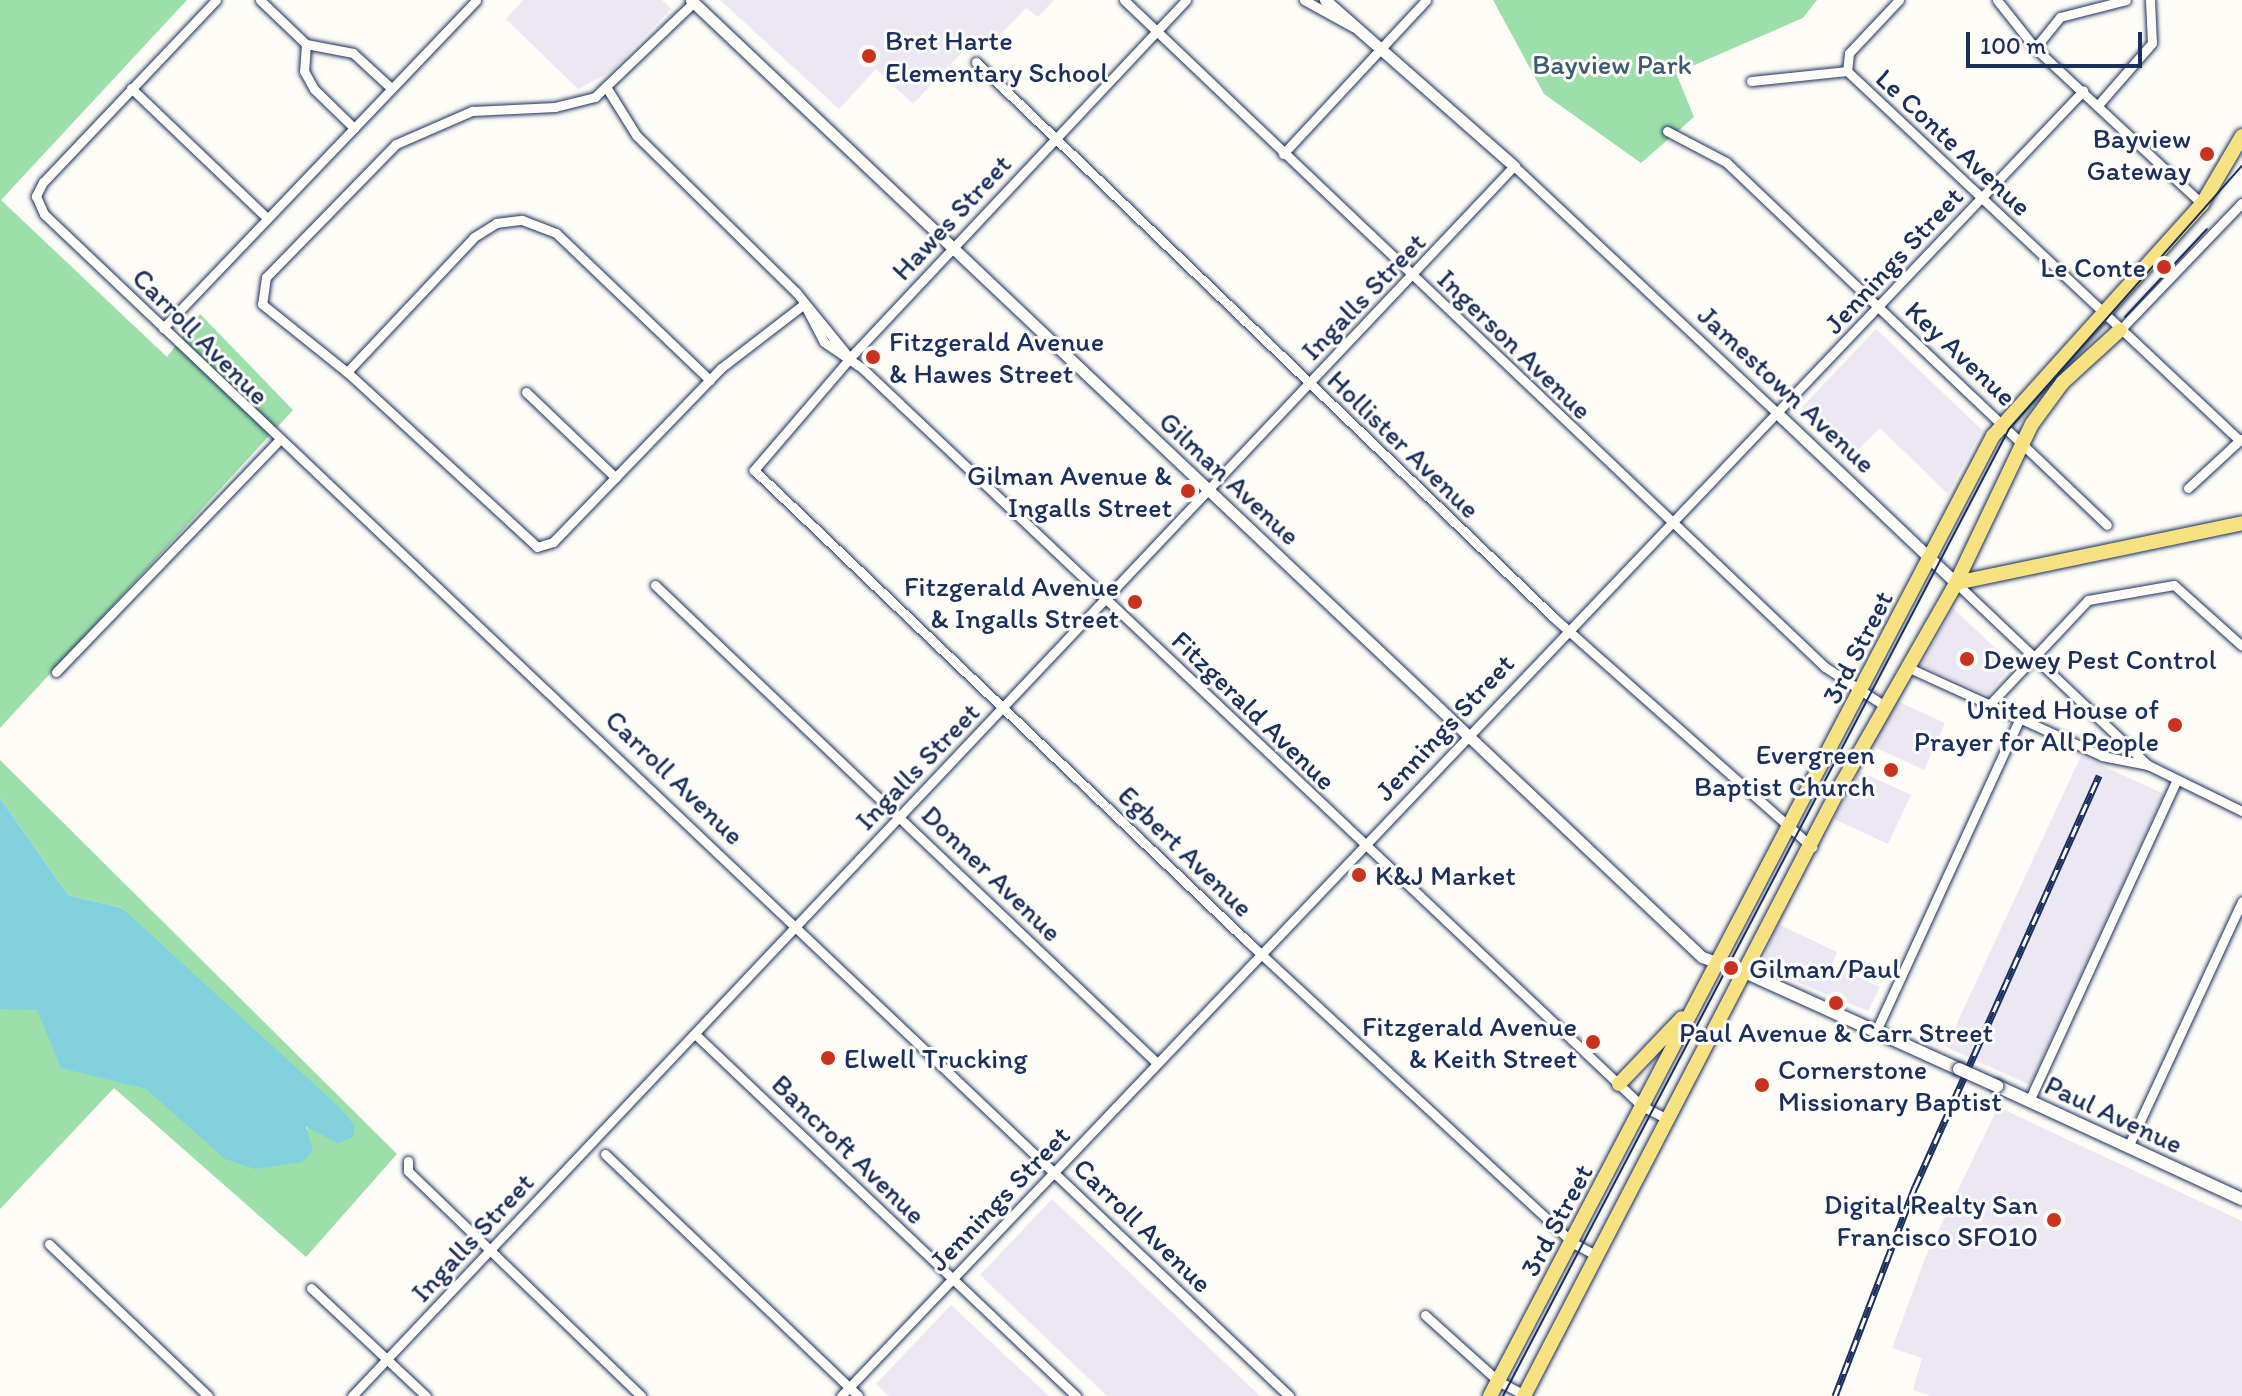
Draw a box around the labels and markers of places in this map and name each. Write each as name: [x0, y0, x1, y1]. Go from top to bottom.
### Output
place label: Bret Harte Elementary School: [885, 23, 1108, 89]
marker: Bret Harte Elementary School: [860, 47, 878, 65]
place label: Bayview Gateway: [2087, 121, 2191, 187]
marker: Bayview Gateway: [2198, 145, 2216, 163]
place label: Le Conte: [2040, 250, 2146, 284]
marker: Le Conte: [2153, 256, 2175, 278]
place label: Fitzgerald Avenue & Hawes Street: [889, 324, 1104, 390]
marker: Fitzgerald Avenue & Hawes Street: [864, 348, 882, 366]
place label: Gilman Avenue & Ingalls Street: [967, 458, 1172, 524]
marker: Gilman Avenue & Ingalls Street: [1179, 482, 1197, 500]
place label: Fitzgerald Avenue & Ingalls Street: [904, 569, 1119, 635]
marker: Fitzgerald Avenue & Ingalls Street: [1126, 593, 1144, 611]
place label: Dewey Pest Control: [1983, 642, 2216, 676]
marker: Dewey Pest Control: [1958, 650, 1976, 668]
place label: United House of Prayer for All People: [1913, 692, 2159, 758]
marker: United House of Prayer for All People: [2166, 716, 2184, 734]
place label: Evergreen Baptist Church: [1693, 737, 1875, 803]
marker: Evergreen Baptist Church: [1882, 761, 1900, 779]
place label: K&J Market: [1375, 858, 1516, 892]
marker: K&J Market: [1350, 866, 1368, 884]
place label: Gilman/Paul: [1749, 951, 1900, 985]
marker: Gilman/Paul: [1720, 957, 1742, 979]
marker: Paul Avenue & Carr Street: [1827, 994, 1845, 1012]
place label: Fitzgerald Avenue & Keith Street: [1362, 1009, 1577, 1075]
place label: Paul Avenue & Carr Street: [1680, 1015, 1992, 1049]
marker: Fitzgerald Avenue & Keith Street: [1584, 1033, 1602, 1051]
place label: Elwell Trucking: [844, 1041, 1027, 1075]
marker: Elwell Trucking: [819, 1049, 837, 1067]
place label: Cornerstone Missionary Baptist: [1778, 1052, 2003, 1118]
marker: Cornerstone Missionary Baptist: [1753, 1076, 1771, 1094]
place label: Digital Realty San Francisco SFO10: [1824, 1187, 2038, 1253]
marker: Digital Realty San Francisco SFO10: [2045, 1211, 2063, 1229]

